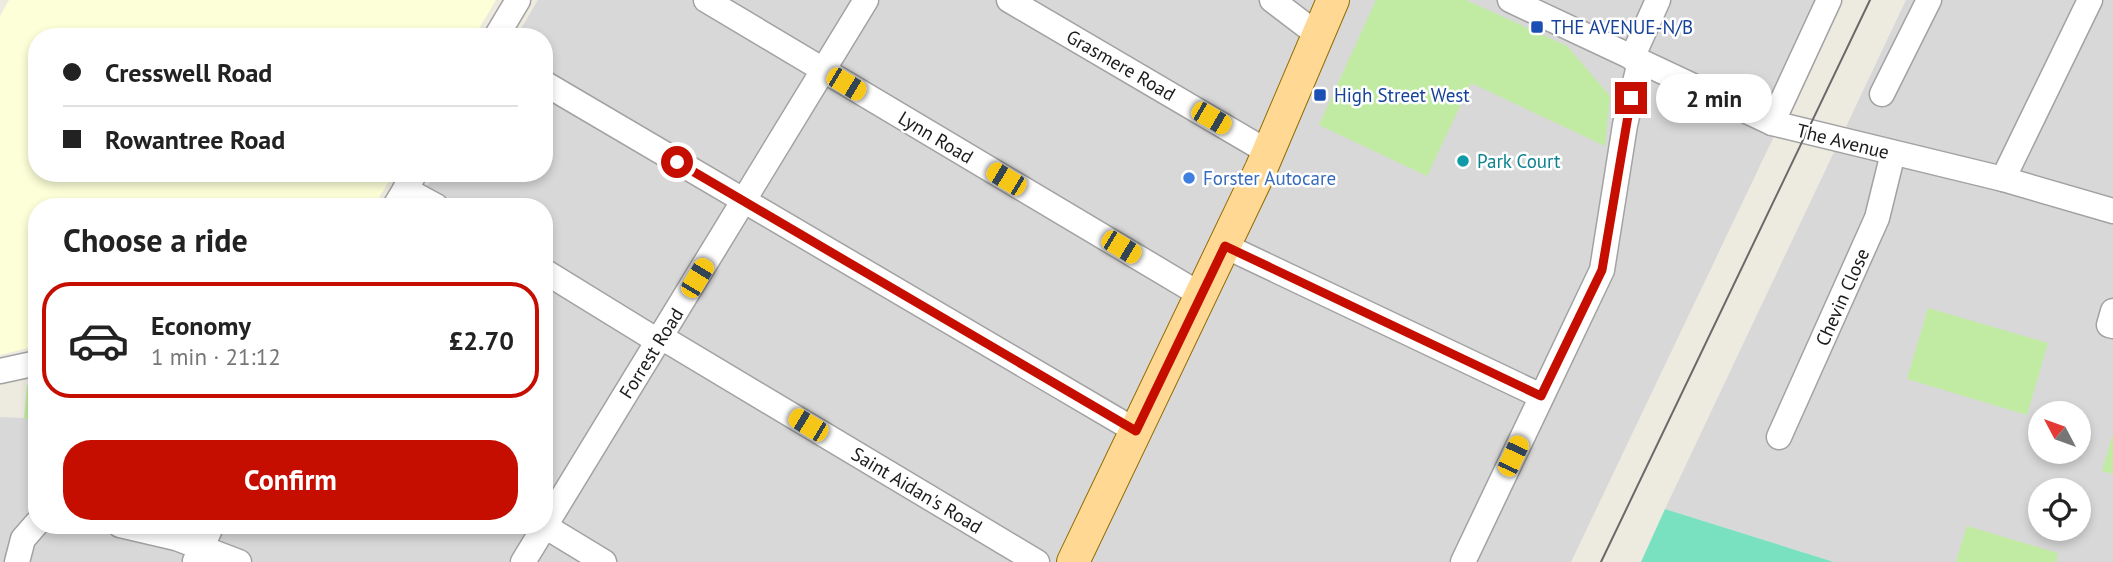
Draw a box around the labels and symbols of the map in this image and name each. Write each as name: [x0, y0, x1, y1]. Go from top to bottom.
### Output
place label: THE AVENUE-N/B: [1551, 15, 1693, 39]
marker: THE AVENUE-N/B: [1529, 19, 1545, 35]
street label: Grasmere Road: [1062, 24, 1180, 106]
car: [823, 64, 870, 104]
callout: 2 min: [1656, 74, 1771, 122]
route end: [1615, 82, 1647, 114]
place label: High Street West: [1334, 83, 1470, 107]
marker: High Street West: [1312, 87, 1328, 103]
car: [1188, 98, 1235, 138]
street label: Lynn Road: [894, 105, 978, 169]
street label: The Avenue: [1794, 118, 1892, 164]
route start: [661, 146, 693, 178]
place label: Park Court: [1477, 149, 1561, 173]
marker: Park Court: [1455, 153, 1471, 169]
car: [983, 159, 1030, 199]
place label: Forster Autocare: [1203, 166, 1336, 190]
marker: Forster Autocare: [1181, 170, 1197, 186]
car: [1098, 227, 1145, 267]
street label: Chevin Close: [1810, 244, 1874, 350]
car: [678, 255, 717, 301]
street label: Forrest Road: [614, 303, 688, 403]
north arrow: [2028, 401, 2091, 464]
car: [785, 405, 832, 445]
car: [1495, 433, 1532, 479]
street label: Saint Aidan's Road: [847, 441, 987, 539]

